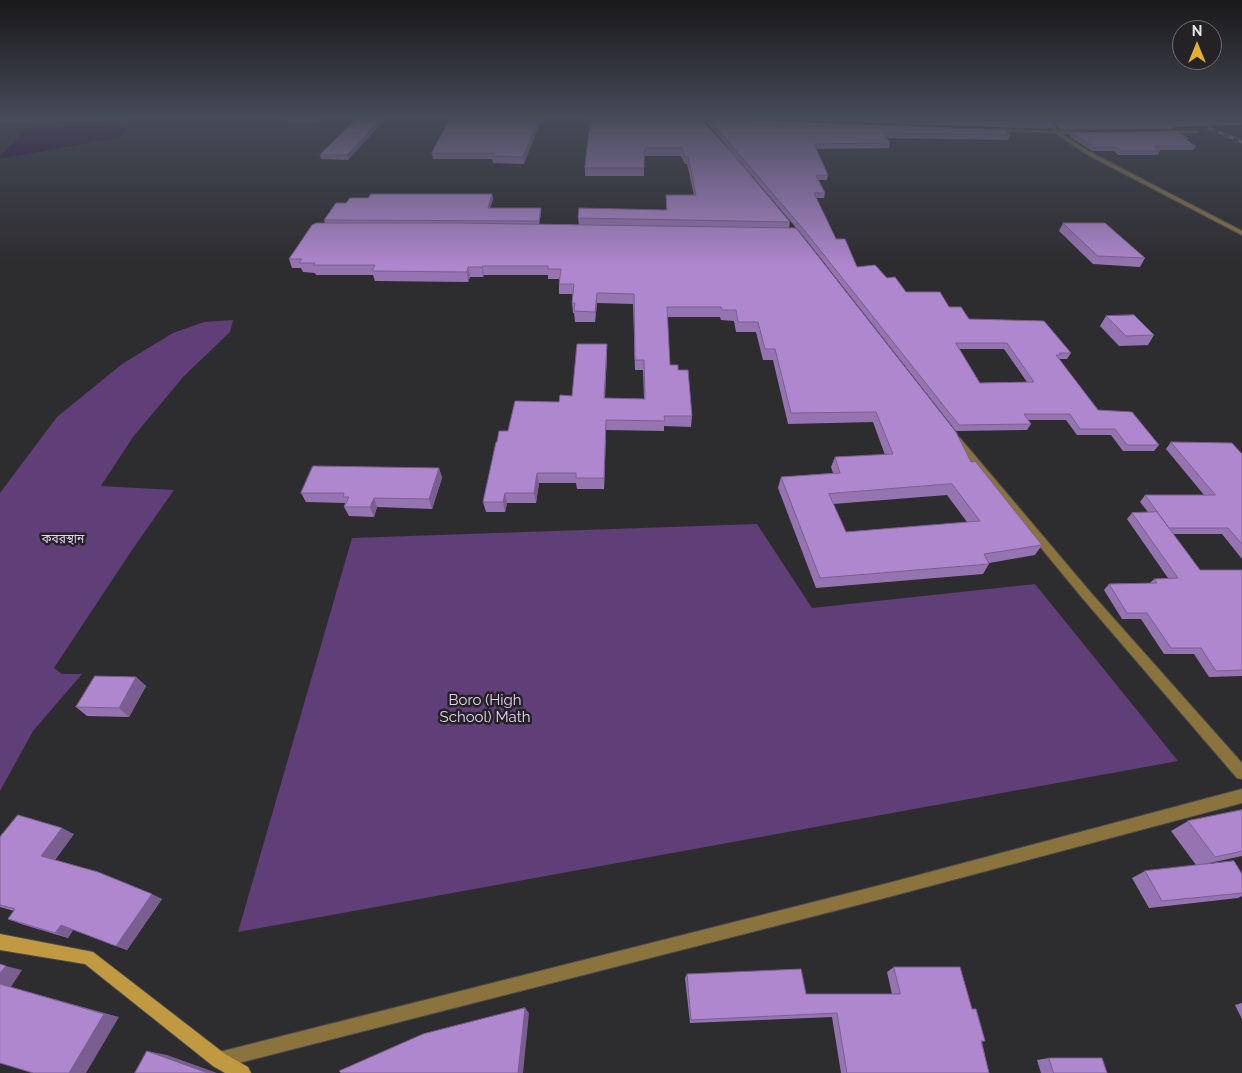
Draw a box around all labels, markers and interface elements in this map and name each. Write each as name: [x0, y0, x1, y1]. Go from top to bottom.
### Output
north arrow: [1172, 20, 1222, 70]
text: N: [1192, 23, 1202, 39]
park label: কবরস্থান: [42, 532, 84, 546]
park label: Boro (High School) Math: [440, 691, 530, 726]

